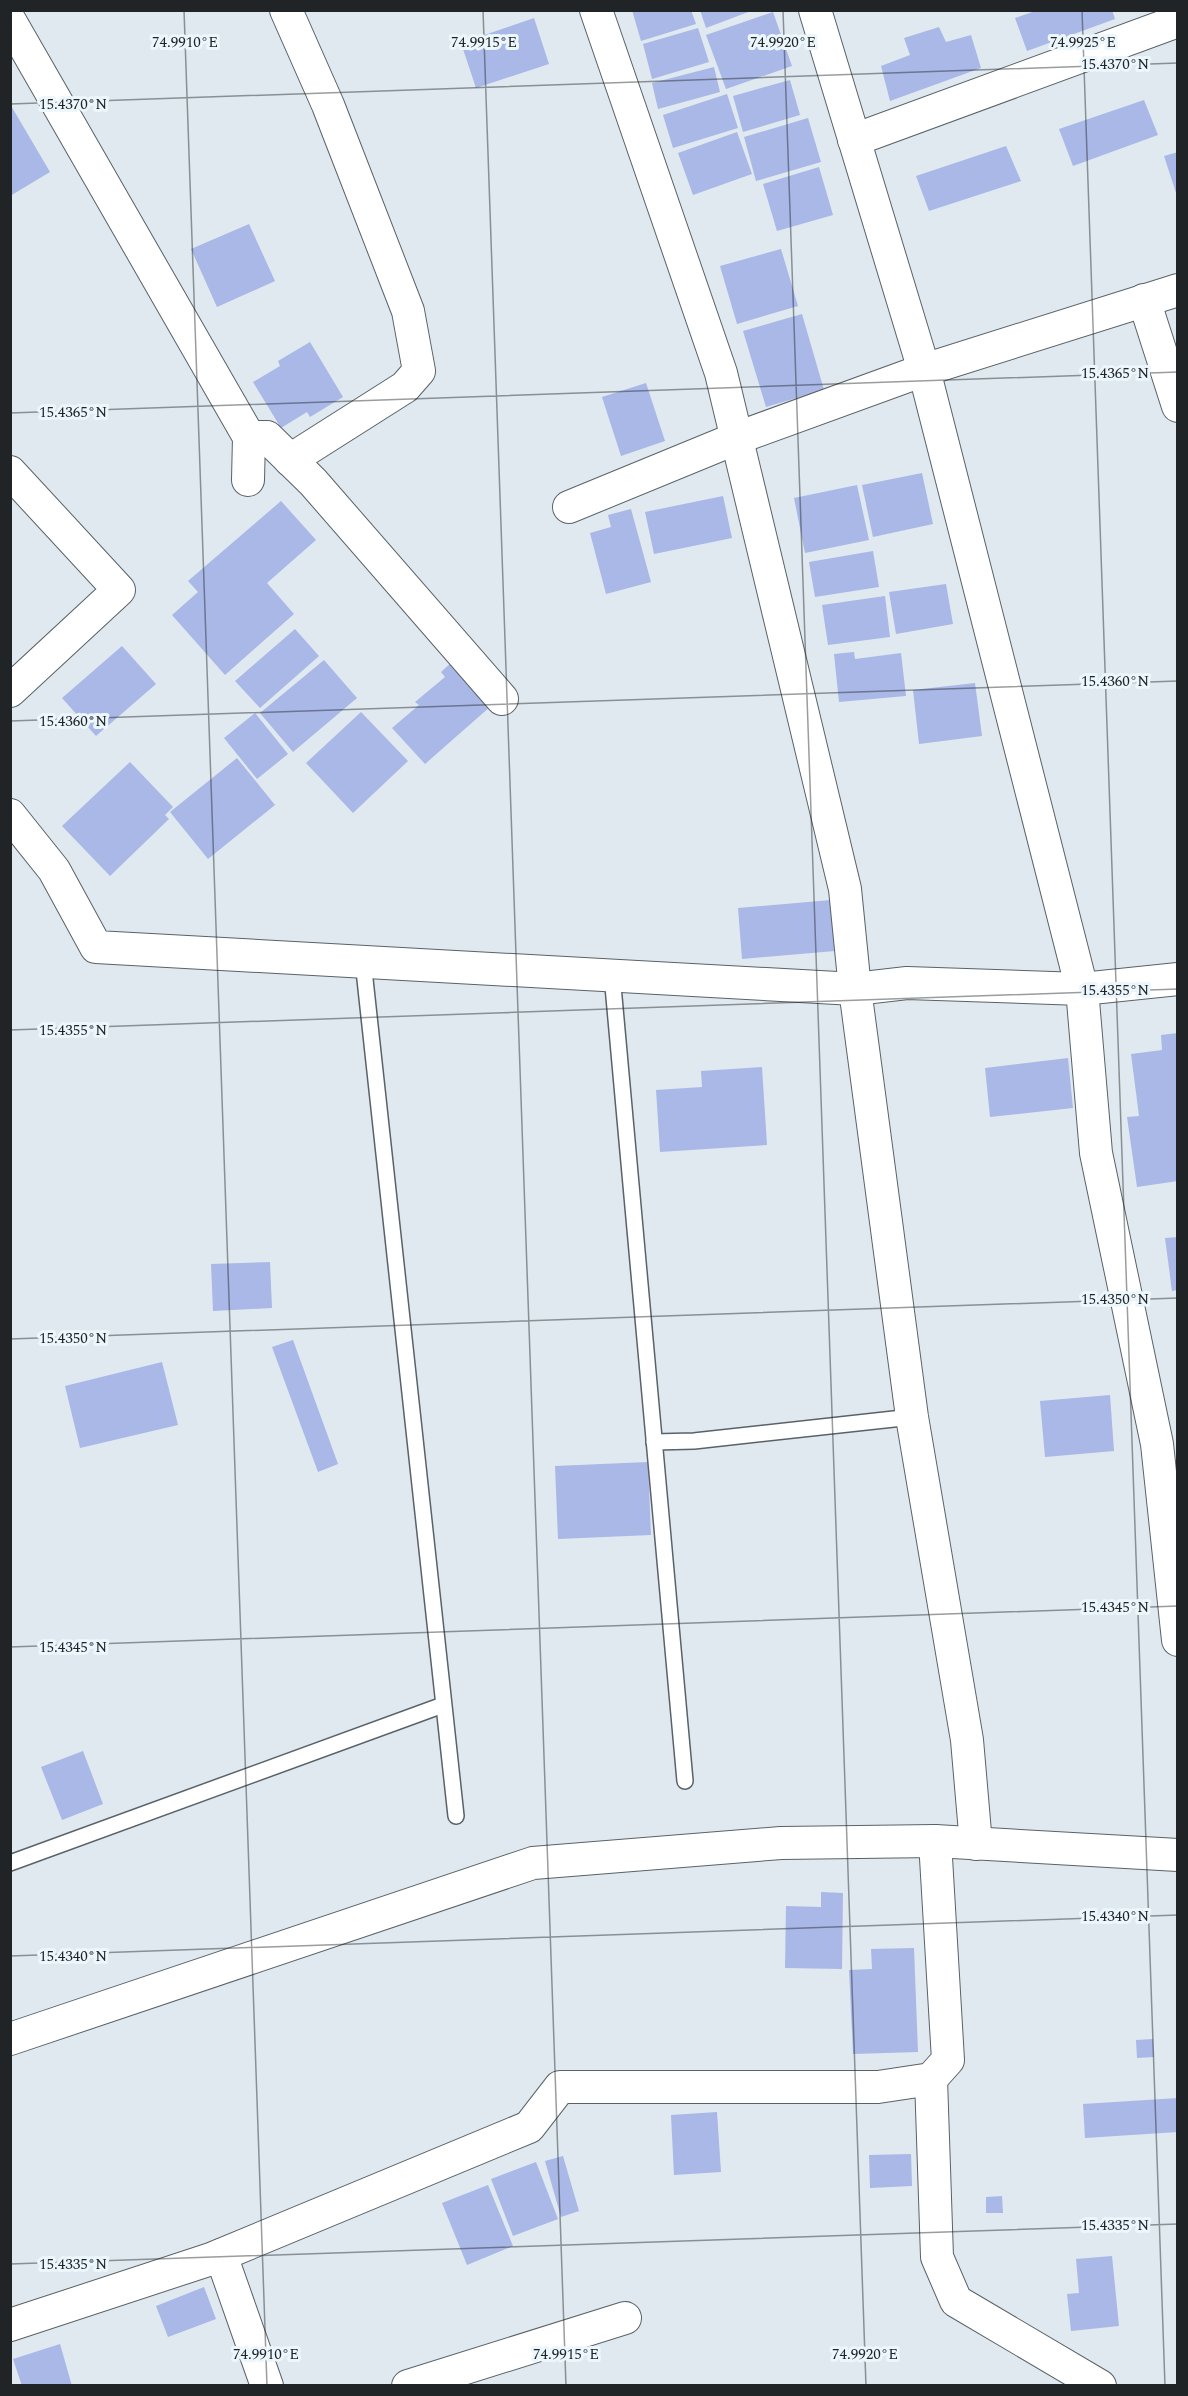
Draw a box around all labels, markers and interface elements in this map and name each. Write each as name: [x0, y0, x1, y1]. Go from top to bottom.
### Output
text: 74.9910°E: [152, 31, 218, 54]
text: 74.9915°E: [451, 31, 517, 54]
text: 74.9920°E: [750, 31, 816, 54]
text: 74.9925°E: [1050, 31, 1116, 54]
text: 15.4370°N: [1081, 53, 1149, 76]
text: 15.4370°N: [39, 93, 107, 116]
text: 15.4365°N: [1081, 362, 1149, 385]
text: 15.4365°N: [39, 401, 107, 424]
text: 15.4360°N: [1081, 670, 1149, 693]
text: 15.4360°N: [39, 710, 107, 733]
text: 15.4355°N: [1081, 979, 1149, 1002]
text: 15.4355°N: [39, 1019, 107, 1042]
text: 15.4350°N: [1081, 1288, 1149, 1311]
text: 15.4350°N: [39, 1327, 107, 1350]
text: 15.4345°N: [1081, 1596, 1149, 1619]
text: 15.4345°N: [39, 1636, 107, 1659]
text: 15.4340°N: [1081, 1905, 1149, 1928]
text: 15.4340°N: [39, 1945, 107, 1968]
text: 15.4335°N: [1081, 2214, 1149, 2237]
text: 15.4335°N: [39, 2253, 107, 2276]
text: 74.9910°E: [233, 2343, 299, 2366]
text: 74.9915°E: [533, 2343, 599, 2366]
text: 74.9920°E: [832, 2343, 898, 2366]

